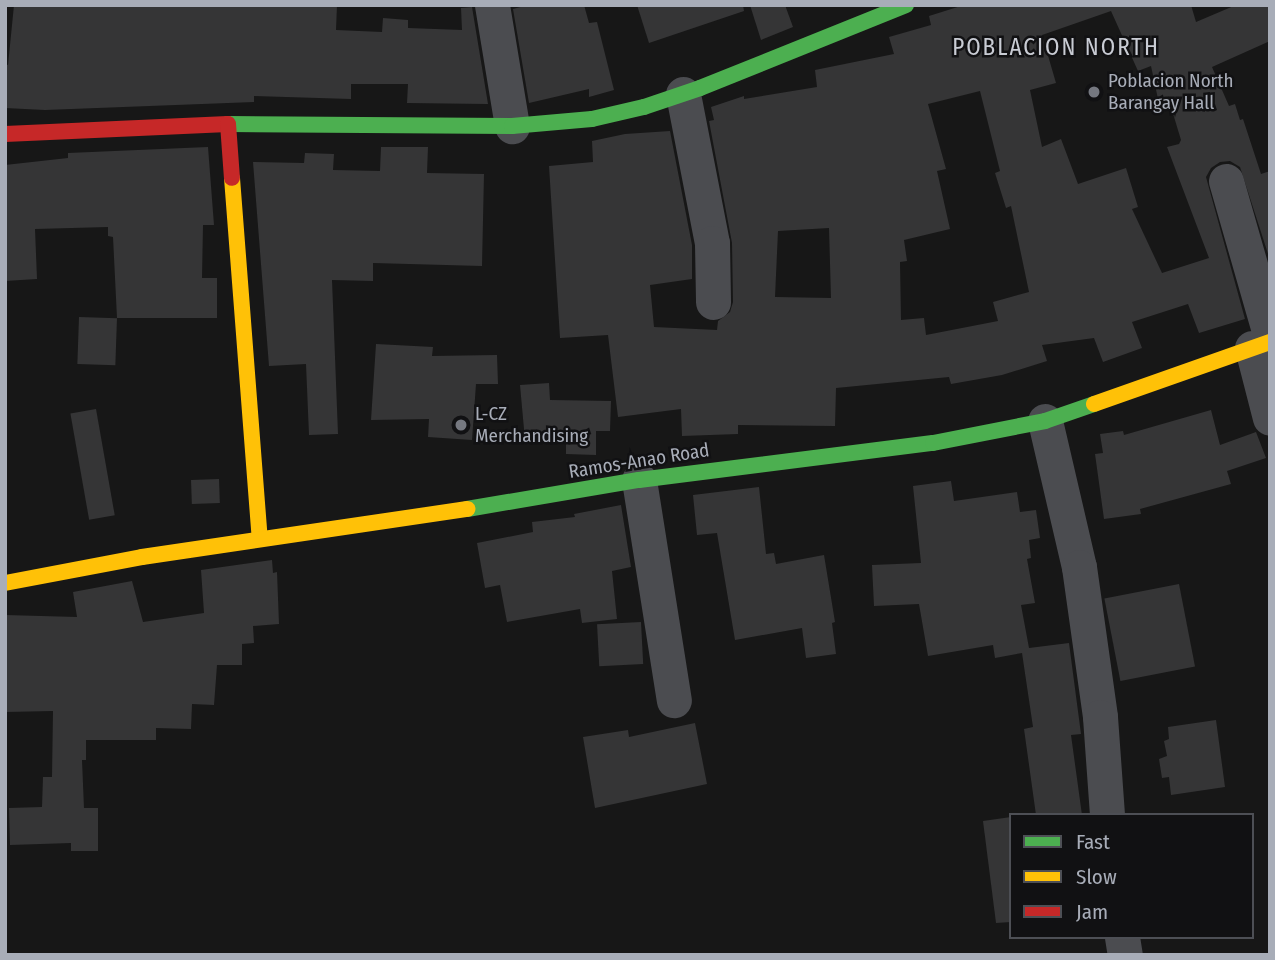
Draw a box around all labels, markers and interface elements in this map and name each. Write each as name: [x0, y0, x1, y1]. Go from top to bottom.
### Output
district label: POBLACION NORTH: [954, 33, 1158, 61]
place label: Poblacion North Barangay Hall: [1108, 70, 1233, 114]
marker: Poblacion North Barangay Hall: [1086, 84, 1102, 100]
place label: L-CZ Merchandising: [475, 403, 588, 447]
marker: L-CZ Merchandising: [453, 417, 469, 433]
street label: Ramos-Anao Road: [567, 439, 711, 483]
legend: [1009, 813, 1254, 939]
text: Fast: [1076, 829, 1110, 855]
text: Slow: [1076, 864, 1117, 890]
text: Jam: [1076, 899, 1108, 925]

